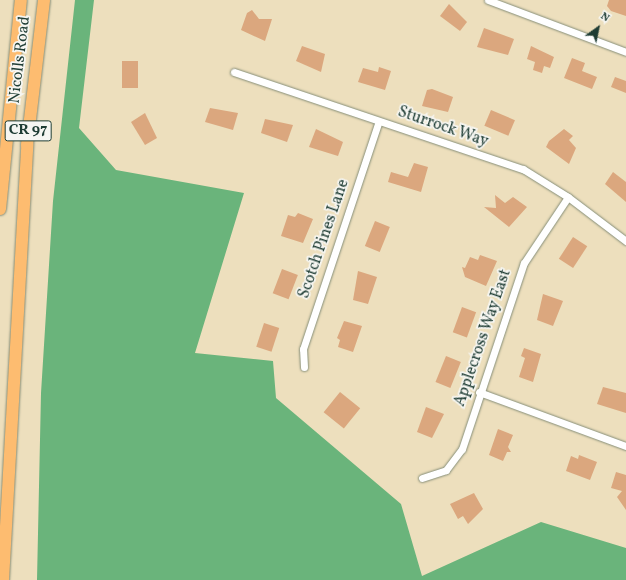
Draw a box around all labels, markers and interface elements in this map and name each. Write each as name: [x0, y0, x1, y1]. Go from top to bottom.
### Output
north arrow: [578, 8, 618, 48]
text: N: [597, 9, 612, 26]
street label: Nicolls Road: [5, 15, 35, 105]
street label: Sturrock Way: [395, 102, 491, 152]
road number: CR 97: [4, 118, 52, 144]
street label: Scotch Pines Lane: [295, 177, 353, 301]
street label: Applecross Way East: [450, 266, 516, 410]

